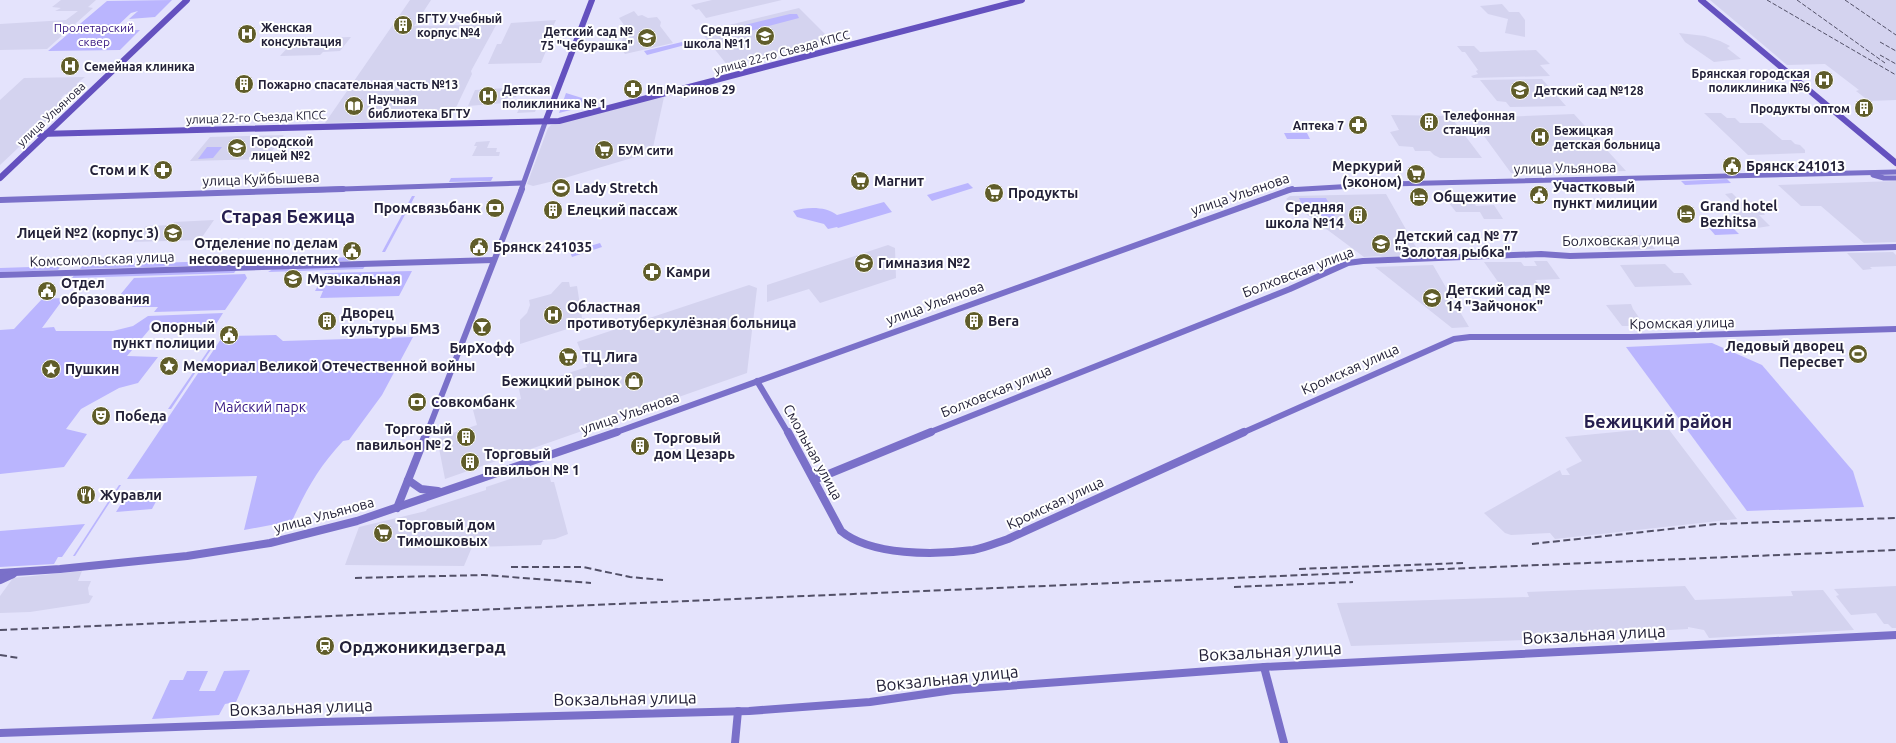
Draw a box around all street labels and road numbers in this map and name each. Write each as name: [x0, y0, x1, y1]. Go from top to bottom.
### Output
street label: улица 22-го Съезда КПСС: [713, 27, 852, 76]
street label: улица Ульянова: [14, 79, 88, 149]
street label: улица 22-го Съезда КПСС: [186, 108, 327, 126]
street label: улица Ульянова: [1513, 159, 1617, 177]
street label: улица Куйбышева: [202, 169, 320, 189]
street label: улица Ульянова: [1189, 170, 1291, 218]
street label: Болховская улица: [1562, 231, 1680, 249]
street label: Болховская улица: [1240, 243, 1356, 301]
street label: Комсомольская улица: [29, 248, 175, 270]
street label: улица Ульянова: [884, 278, 986, 328]
street label: Кромская улица: [1629, 314, 1735, 332]
street label: Кромская улица: [1299, 340, 1401, 398]
street label: Болховская улица: [938, 362, 1054, 420]
street label: улица Ульянова: [579, 389, 681, 437]
street label: Смольная улица: [780, 401, 846, 503]
street label: Кромская улица: [1004, 474, 1106, 532]
street label: улица Ульянова: [272, 494, 376, 536]
street label: Вокзальная улица: [1522, 621, 1666, 647]
street label: Вокзальная улица: [1198, 638, 1342, 664]
street label: Вокзальная улица: [875, 661, 1019, 695]
street label: Вокзальная улица: [553, 687, 697, 709]
street label: Вокзальная улица: [229, 695, 373, 719]

